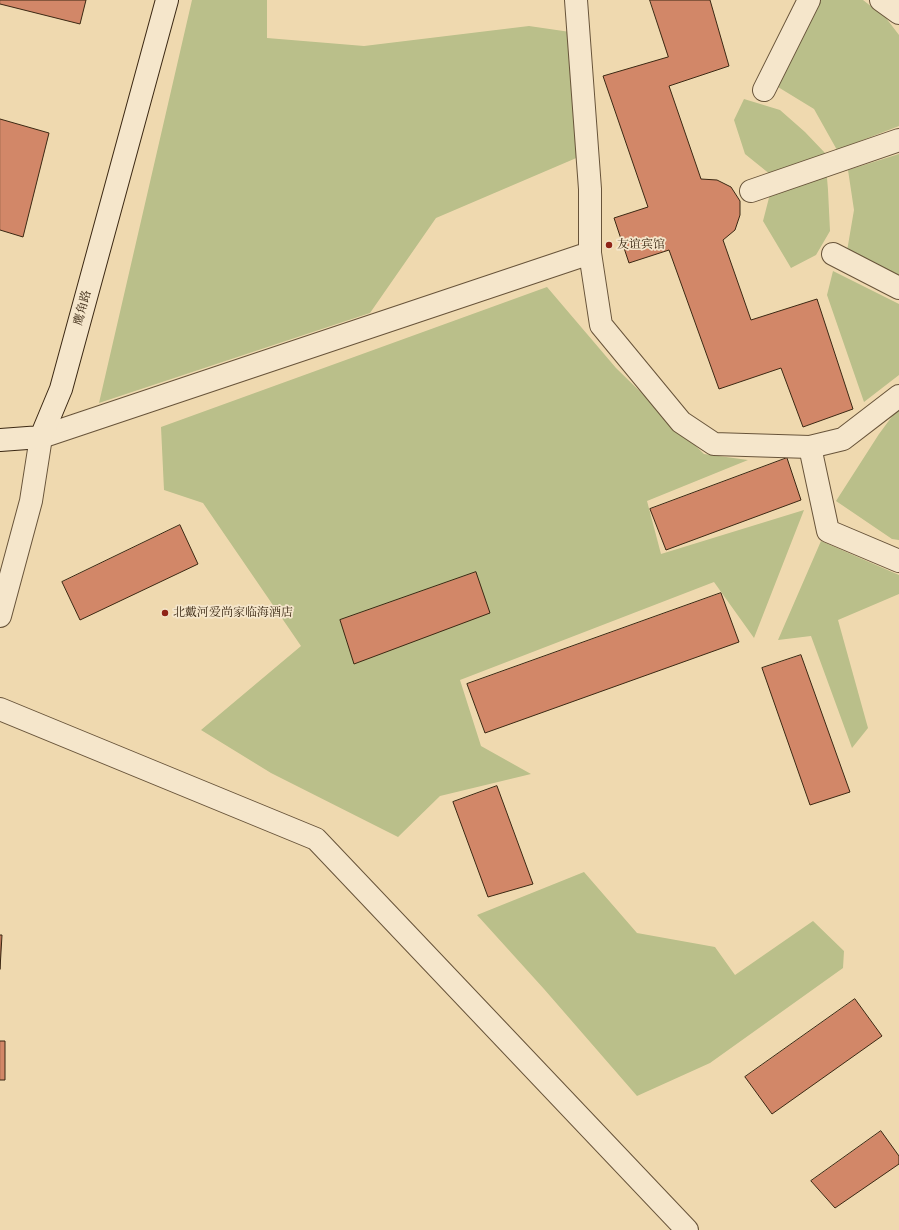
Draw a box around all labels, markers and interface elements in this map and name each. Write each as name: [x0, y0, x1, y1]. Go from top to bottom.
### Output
place label: 友谊宾馆: [617, 238, 665, 252]
marker: 友谊宾馆: [604, 240, 614, 250]
street label: 鹰角路: [71, 289, 95, 327]
place label: 北戴河爱尚家临海酒店: [173, 606, 293, 620]
marker: 北戴河爱尚家临海酒店: [160, 608, 170, 618]

